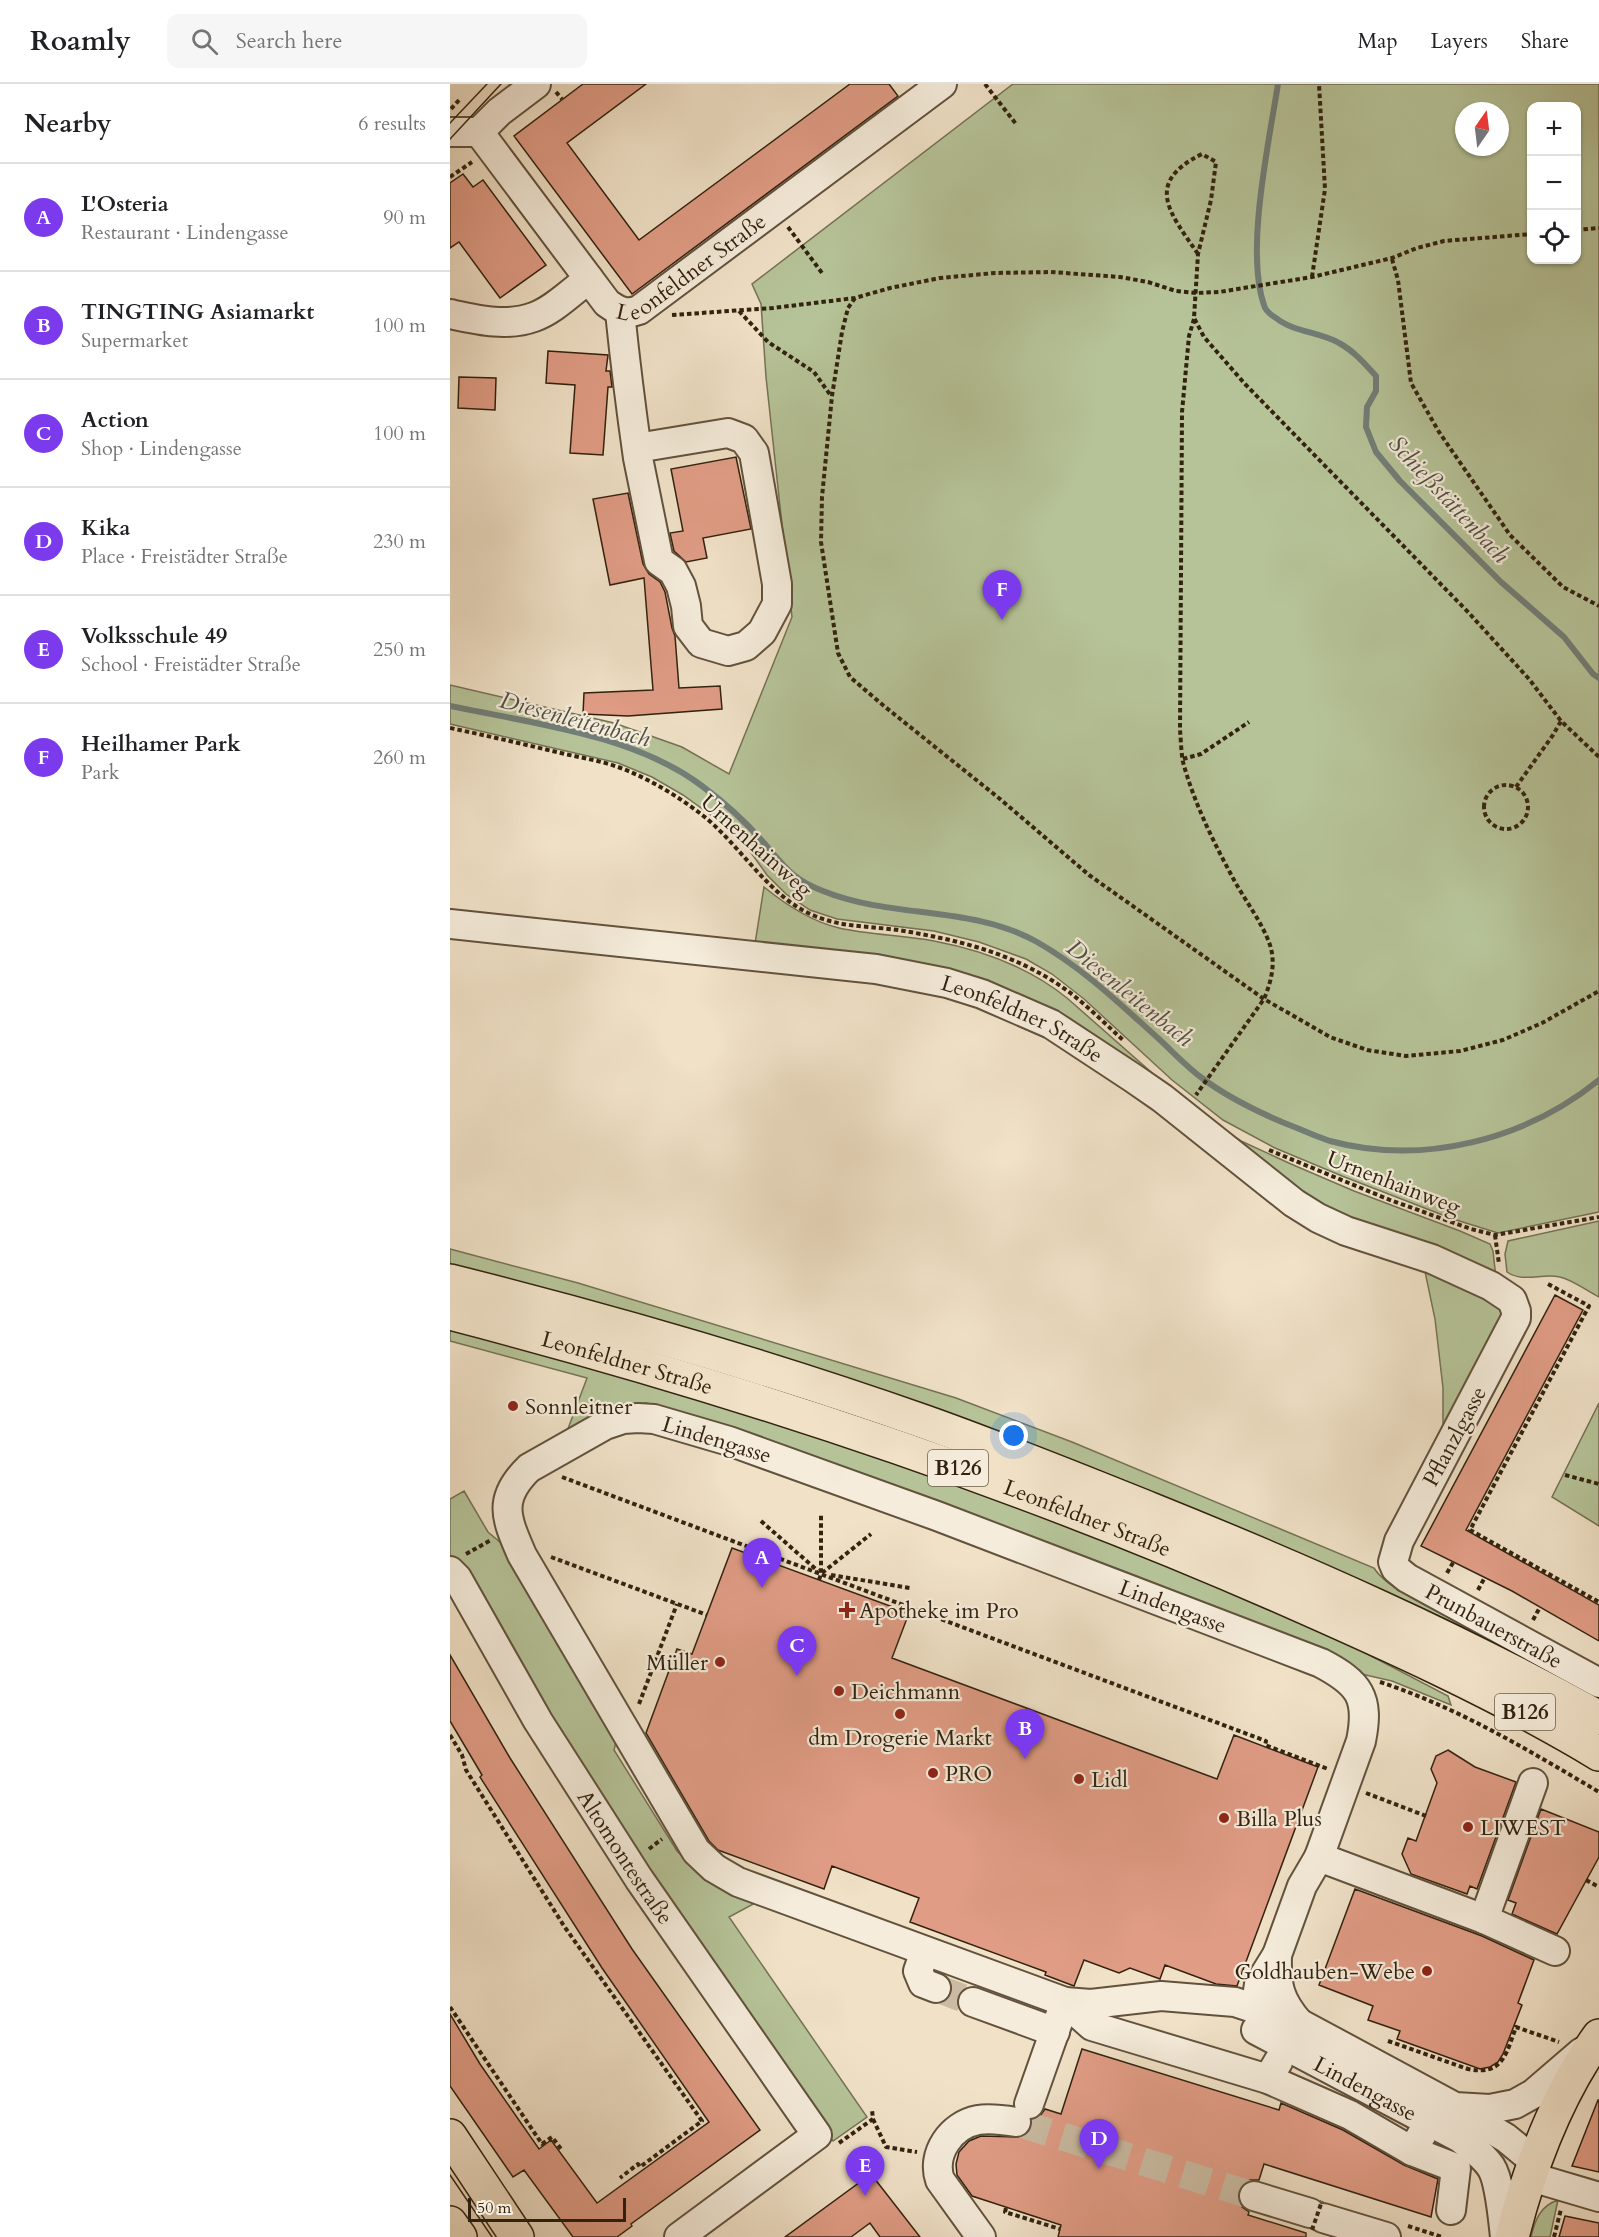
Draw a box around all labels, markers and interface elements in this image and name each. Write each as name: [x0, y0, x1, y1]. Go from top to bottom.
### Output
search box: [167, 14, 587, 68]
text: Roamly: [30, 22, 131, 60]
icon: search: [188, 25, 221, 58]
text: Search here: [236, 26, 342, 56]
text: Map: [1358, 27, 1398, 56]
text: Layers: [1431, 27, 1488, 56]
text: Share: [1521, 27, 1569, 56]
north arrow: [1455, 102, 1509, 156]
map controls: [1527, 102, 1581, 264]
button: +: [1527, 102, 1581, 156]
text: Nearby: [24, 106, 112, 141]
text: 6 results: [358, 110, 426, 137]
button: −: [1527, 156, 1581, 210]
text: L'Osteria: [81, 189, 169, 219]
text: A: [36, 204, 51, 231]
text: 90 m: [383, 204, 426, 231]
street label: Leonfeldner Straße: [613, 207, 772, 329]
button: locate: [1527, 210, 1581, 264]
text: Restaurant · Lindengasse: [81, 219, 289, 246]
text: TINGTING Asiamarkt: [81, 297, 314, 327]
text: B: [36, 312, 51, 339]
text: 100 m: [373, 312, 426, 339]
text: Supermarket: [81, 327, 188, 354]
text: Action: [81, 405, 149, 435]
text: C: [36, 420, 51, 447]
text: 100 m: [373, 420, 426, 447]
water label: Schießstättenbach: [1381, 428, 1517, 571]
text: Shop · Lindengasse: [81, 435, 242, 462]
text: Kika: [81, 513, 130, 543]
text: D: [35, 528, 52, 555]
text: 230 m: [373, 528, 426, 555]
text: Place · Freistädter Straße: [81, 543, 288, 570]
pin: F: [982, 570, 1022, 620]
text: Volksschule 49: [81, 621, 227, 651]
text: E: [37, 636, 50, 663]
text: 250 m: [373, 636, 426, 663]
text: School · Freistädter Straße: [81, 651, 301, 678]
water label: Diesenleitenbach: [496, 684, 654, 756]
text: Heilhamer Park: [81, 729, 241, 759]
text: F: [38, 744, 49, 771]
text: 260 m: [373, 744, 426, 771]
text: Park: [81, 759, 119, 786]
street label: Urnenhainweg: [694, 787, 819, 905]
water label: Diesenleitenbach: [1059, 932, 1201, 1055]
street label: Leonfeldner Straße: [937, 968, 1109, 1070]
street label: Urnenhainweg: [1322, 1144, 1466, 1222]
street label: Leonfeldner Straße: [538, 1324, 716, 1402]
street label: Pflanzlgasse: [1416, 1381, 1494, 1492]
place label: Sonnleitner: [525, 1392, 633, 1422]
marker: Sonnleitner: [506, 1399, 520, 1413]
street label: Lindengasse: [658, 1409, 775, 1471]
your location: [999, 1421, 1028, 1450]
road number: B126: [928, 1450, 988, 1486]
street label: Leonfeldner Straße: [1000, 1472, 1175, 1564]
pin: A: [742, 1538, 782, 1588]
street label: Lindengasse: [1115, 1573, 1231, 1641]
street label: Prunbauerstraße: [1420, 1577, 1568, 1676]
place label: Apotheke im Pro: [859, 1596, 1019, 1626]
marker: Apotheke im Pro: [840, 1603, 854, 1617]
pin: C: [778, 1626, 816, 1676]
place label: Müller: [646, 1648, 709, 1678]
marker: Müller: [713, 1655, 727, 1669]
place label: Deichmann: [851, 1677, 961, 1707]
marker: Deichmann: [832, 1684, 846, 1698]
road number: B126: [1495, 1694, 1555, 1730]
marker: dm Drogerie Markt: [893, 1707, 907, 1721]
pin: B: [1006, 1710, 1044, 1759]
place label: dm Drogerie Markt: [808, 1723, 992, 1753]
place label: PRO: [945, 1759, 992, 1789]
place label: Lidl: [1091, 1765, 1128, 1795]
marker: PRO: [926, 1766, 940, 1780]
marker: Lidl: [1072, 1772, 1086, 1786]
street label: Altomontestraße: [570, 1784, 680, 1931]
place label: Billa Plus: [1236, 1804, 1322, 1834]
marker: Billa Plus: [1217, 1811, 1231, 1825]
place label: LIWEST: [1480, 1813, 1566, 1843]
marker: LIWEST: [1461, 1820, 1475, 1834]
place label: Goldhauben-Webe: [1235, 1957, 1415, 1987]
marker: Goldhauben-Webe: [1420, 1964, 1434, 1978]
street label: Lindengasse: [1308, 2049, 1422, 2129]
pin: D: [1080, 2120, 1118, 2169]
pin: E: [846, 2146, 884, 2196]
scale bar: [468, 2195, 626, 2222]
text: 50 m: [477, 2197, 511, 2219]

